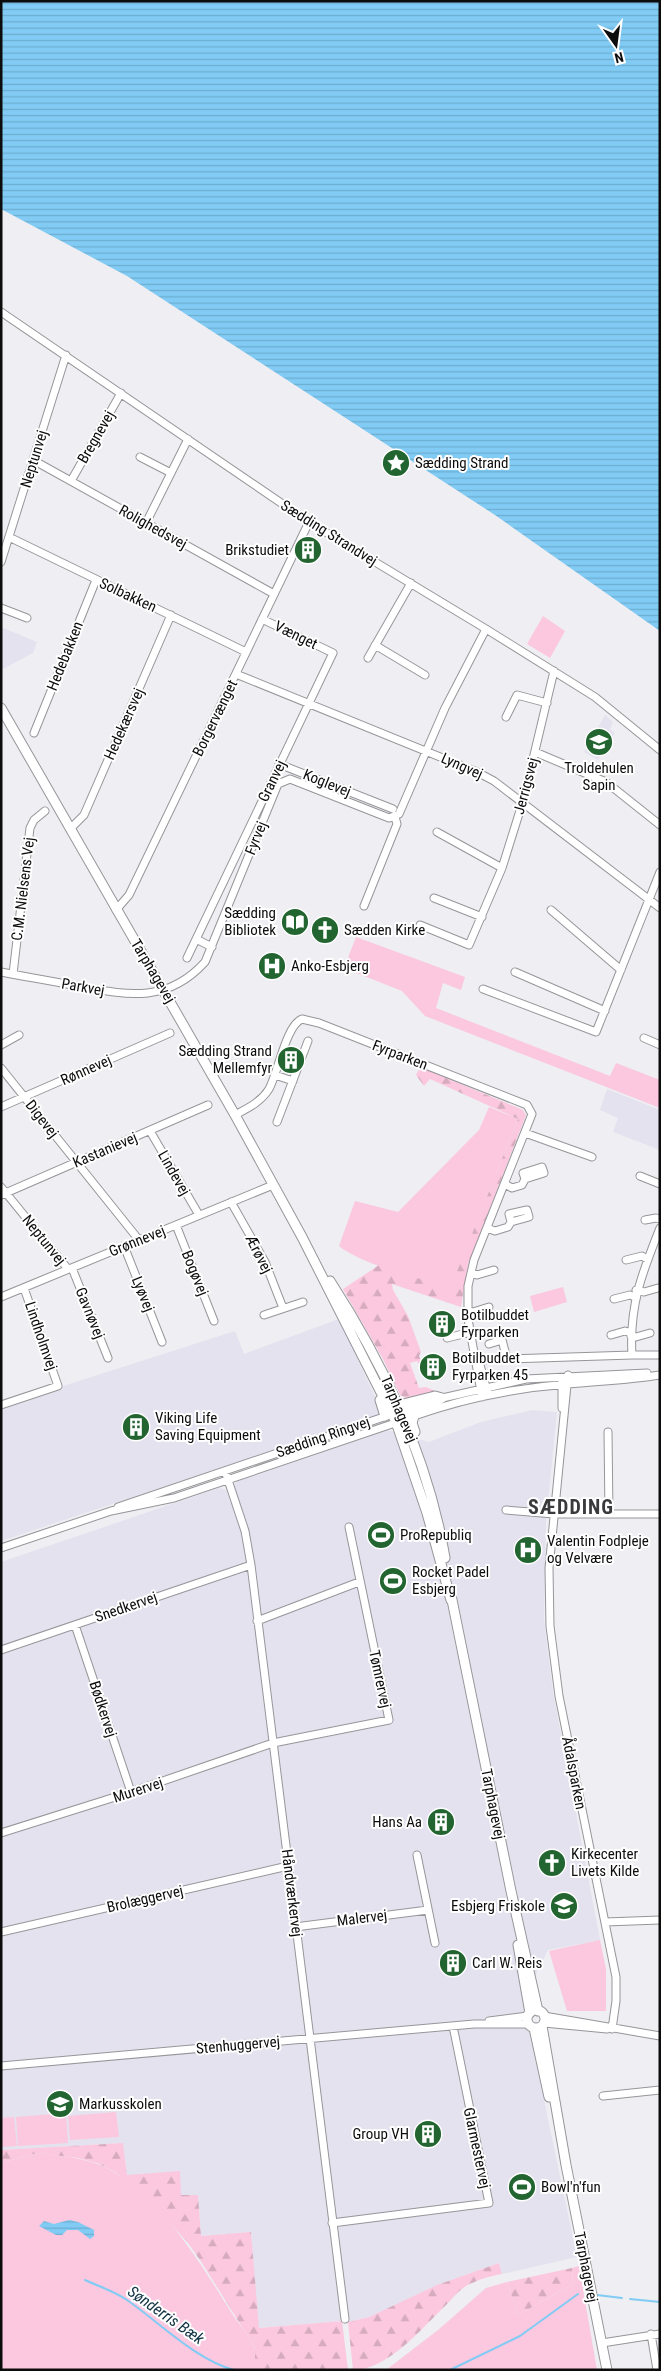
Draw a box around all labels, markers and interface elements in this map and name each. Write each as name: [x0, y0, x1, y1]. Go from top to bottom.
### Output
north arrow: [591, 20, 641, 70]
text: N: [613, 49, 625, 66]
street label: Bregnevej: [74, 407, 118, 467]
street label: Neptunvej: [17, 428, 51, 490]
place icon: Sædding Strand: [381, 448, 411, 478]
place label: Sædding Strand: [415, 454, 509, 472]
street label: Sædding Strandvej: [277, 496, 381, 570]
street label: Rolighedsvej: [116, 501, 190, 553]
building icon: Brikstudiet: [293, 535, 323, 565]
place label: Brikstudiet: [225, 541, 289, 559]
street label: Solbakken: [97, 574, 159, 616]
street label: Vænget: [272, 617, 320, 653]
street label: Hedebakken: [43, 619, 87, 693]
street label: Borgervænget: [189, 677, 241, 759]
street label: Hedekærsvej: [100, 685, 148, 763]
school or university icon: Troldehulen Sapin: [584, 727, 614, 757]
street label: Lyngvej: [438, 749, 486, 783]
street label: Jerrigsvej: [510, 756, 542, 816]
street label: Granvej: [254, 757, 290, 805]
place label: Troldehulen Sapin: [564, 759, 634, 794]
street label: Koglevej: [300, 765, 354, 801]
street label: Fyrvej: [241, 819, 271, 857]
street label: C.M. Nielsens Vej: [8, 836, 38, 942]
place label: Sædding Bibliotek: [224, 904, 276, 939]
library icon: Sædding Bibliotek: [280, 907, 310, 937]
church icon: Sædden Kirke: [310, 915, 340, 945]
place label: Sædden Kirke: [344, 921, 425, 939]
street label: Tarphagevej: [127, 936, 179, 1006]
hospital icon: Anko-Esbjerg: [257, 951, 287, 981]
place label: Anko-Esbjerg: [291, 957, 369, 975]
street label: Parkvej: [60, 974, 106, 1000]
street label: Fyrparken: [370, 1036, 430, 1074]
place label: Sædding Strand Mellemfyr: [178, 1042, 272, 1077]
building icon: Sædding Strand Mellemfyr: [276, 1045, 306, 1075]
street label: Rønnevej: [58, 1051, 114, 1089]
street label: Digevej: [22, 1096, 62, 1142]
street label: Kastanievej: [70, 1128, 140, 1172]
street label: Lindevej: [154, 1147, 194, 1199]
street label: Neptunvej: [18, 1211, 70, 1269]
street label: Grønnevej: [106, 1222, 168, 1260]
street label: Ærøvej: [241, 1231, 276, 1276]
street label: Bogøvej: [178, 1248, 212, 1298]
street label: Lyøvej: [128, 1274, 158, 1314]
street label: Gavnøvej: [72, 1285, 108, 1341]
street label: Lindholmvej: [21, 1299, 61, 1373]
place label: Botilbuddet Fyrparken: [461, 1306, 529, 1341]
building icon: Botilbuddet Fyrparken: [427, 1309, 457, 1339]
place label: Botilbuddet Fyrparken 45: [452, 1349, 528, 1384]
building icon: Botilbuddet Fyrparken 45: [418, 1352, 448, 1382]
street label: Tarphagevej: [377, 1373, 421, 1445]
place label: Viking Life Saving Equipment: [155, 1409, 261, 1444]
building icon: Viking Life Saving Equipment: [121, 1412, 151, 1442]
street label: Sædding Ringvej: [274, 1413, 372, 1461]
district label: SÆDDING: [528, 1495, 614, 1519]
sports icon: ProRepubliq: [366, 1520, 396, 1550]
place label: ProRepubliq: [400, 1526, 472, 1544]
place label: Valentin Fodpleje og Velvære: [547, 1532, 649, 1567]
hospital icon: Valentin Fodpleje og Velvære: [513, 1535, 543, 1565]
place label: Rocket Padel Esbjerg: [412, 1563, 489, 1598]
sports icon: Rocket Padel Esbjerg: [378, 1566, 408, 1596]
street label: Snedkervej: [93, 1588, 159, 1626]
street label: Tømrervej: [365, 1648, 395, 1710]
street label: Bødkervej: [85, 1679, 121, 1739]
street label: Ådalsparken: [558, 1735, 590, 1811]
street label: Tarphagevej: [477, 1767, 509, 1841]
street label: Murervej: [111, 1773, 165, 1807]
building icon: Hans Aa: [426, 1807, 456, 1837]
place label: Hans Aa: [372, 1813, 422, 1831]
place label: Kirkecenter Livets Kilde: [571, 1845, 639, 1880]
street label: Håndværkervej: [278, 1848, 306, 1938]
church icon: Kirkecenter Livets Kilde: [537, 1848, 567, 1878]
street label: Brolæggervej: [105, 1881, 185, 1917]
school or university icon: Esbjerg Friskole: [549, 1891, 579, 1921]
place label: Esbjerg Friskole: [451, 1897, 545, 1915]
street label: Malervej: [336, 1906, 388, 1930]
building icon: Carl W. Reis: [438, 1948, 468, 1978]
place label: Carl W. Reis: [472, 1954, 543, 1972]
street label: Stenhuggervej: [195, 2032, 281, 2058]
school or university icon: Markusskolen: [45, 2089, 75, 2119]
place label: Markusskolen: [79, 2095, 162, 2113]
street label: Glarmestervej: [460, 2106, 494, 2190]
building icon: Group VH: [413, 2119, 443, 2149]
place label: Group VH: [352, 2125, 409, 2143]
sports icon: Bowl'n'fun: [507, 2172, 537, 2202]
place label: Bowl'n'fun: [541, 2178, 601, 2196]
street label: Tarphagevej: [570, 2230, 602, 2304]
water label: Sønderris Bæk: [124, 2282, 209, 2349]

